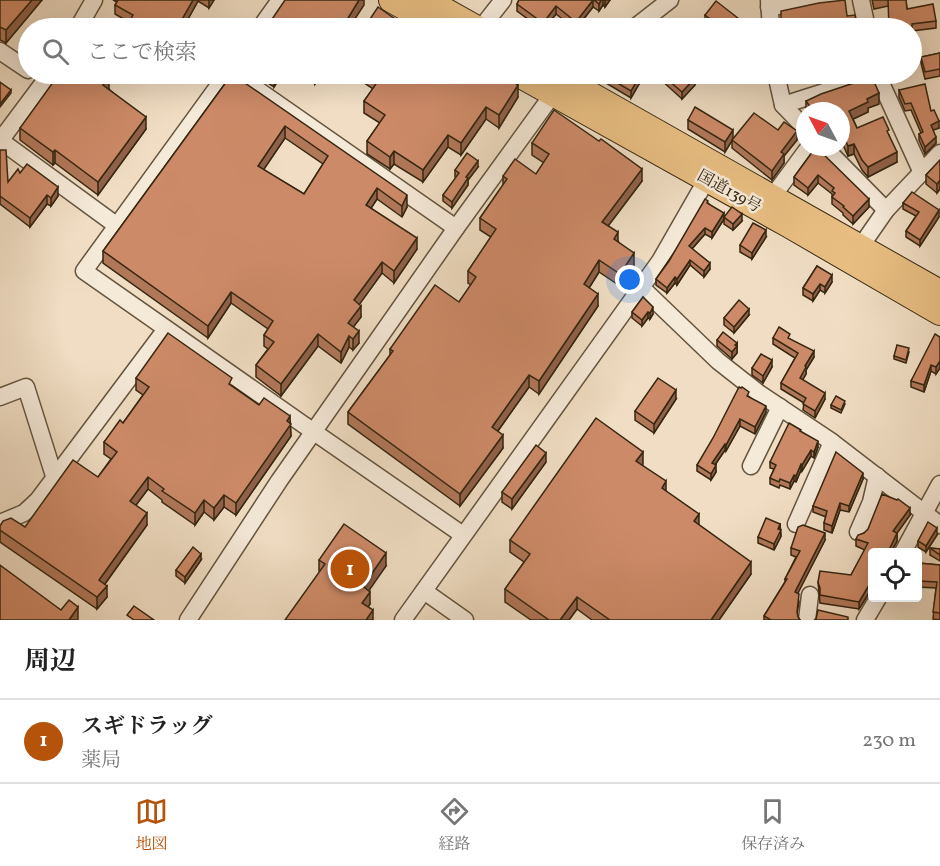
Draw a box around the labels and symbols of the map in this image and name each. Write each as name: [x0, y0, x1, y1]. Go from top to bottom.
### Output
north arrow: [796, 102, 850, 156]
street label: 国道139号: [693, 165, 765, 219]
your location: [615, 265, 644, 294]
pin: 1: [330, 546, 370, 592]

